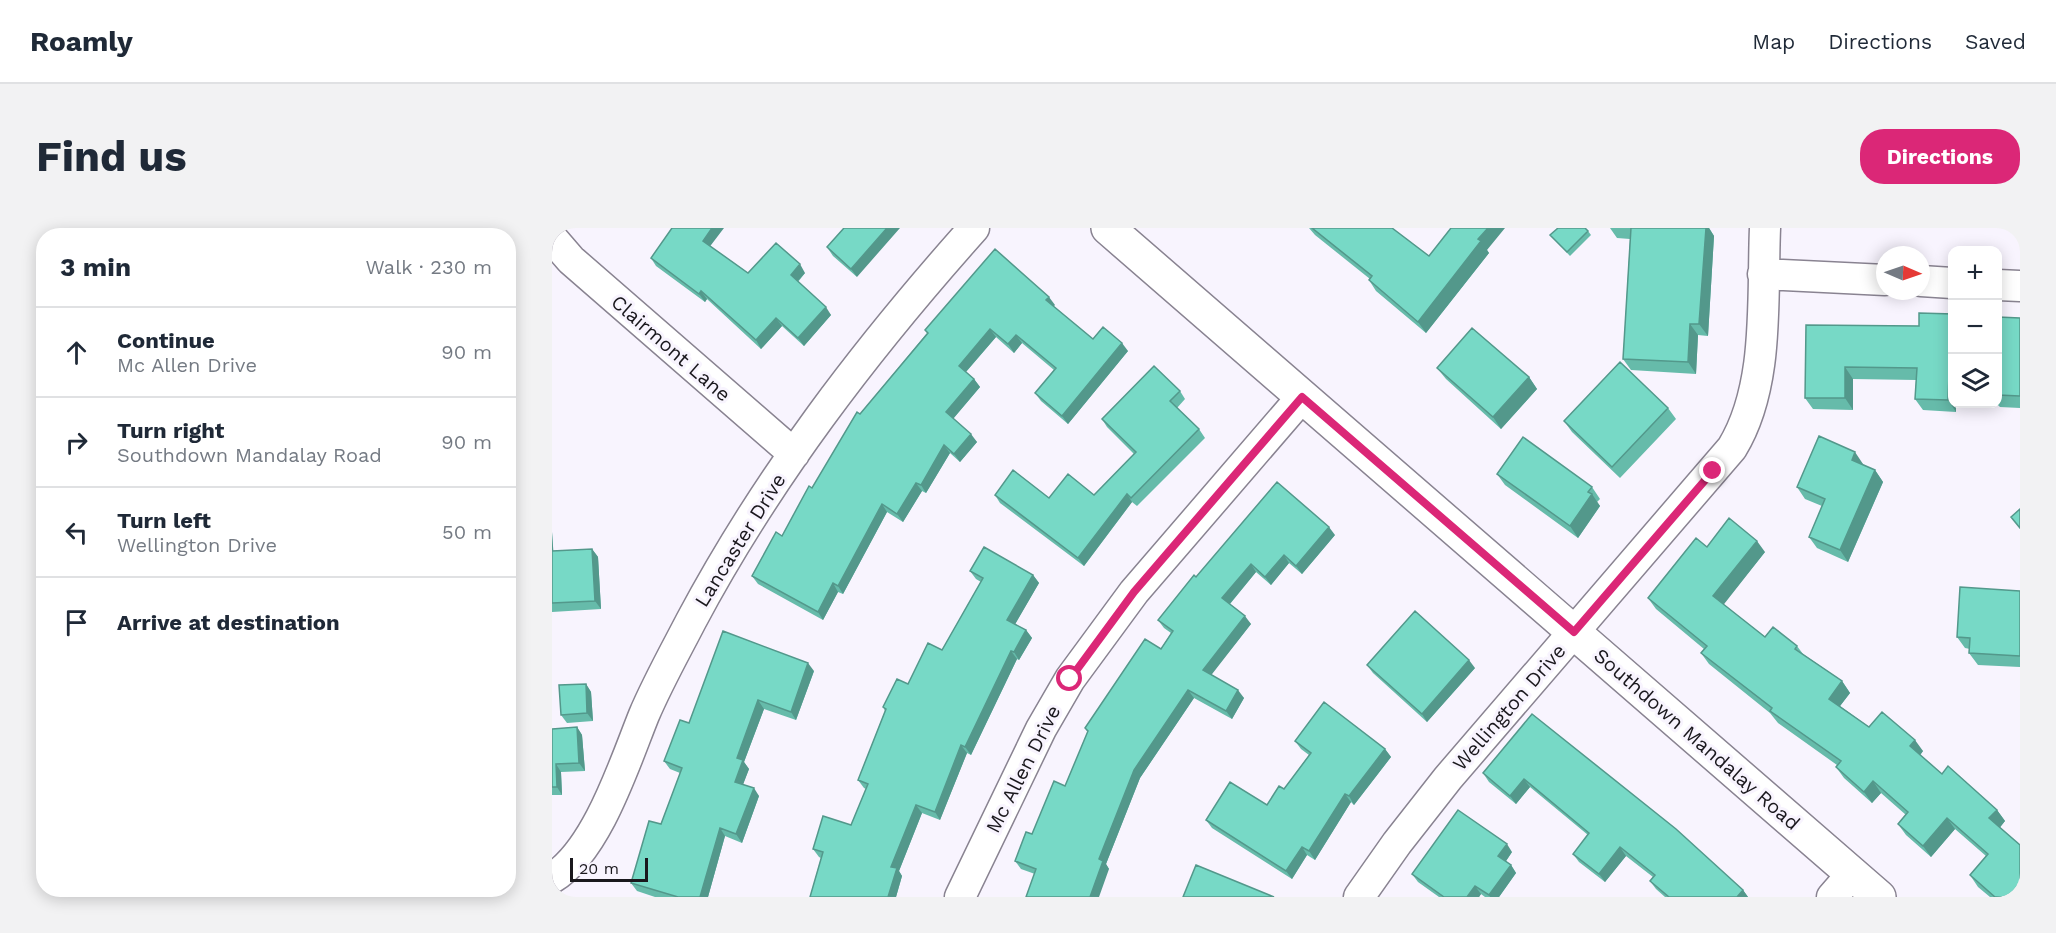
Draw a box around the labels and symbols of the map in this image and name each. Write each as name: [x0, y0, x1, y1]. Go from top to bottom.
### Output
north arrow: [1876, 246, 1930, 300]
street label: Clairmont Lane: [606, 290, 736, 406]
route end: [1699, 457, 1725, 483]
street label: Lancaster Drive: [689, 469, 791, 611]
street label: Wellington Drive: [1447, 639, 1571, 775]
street label: Southdown Mandalay Road: [1589, 643, 1805, 835]
route start: [1056, 665, 1082, 691]
street label: Mc Allen Drive: [981, 701, 1065, 837]
scale bar: [570, 855, 648, 882]

